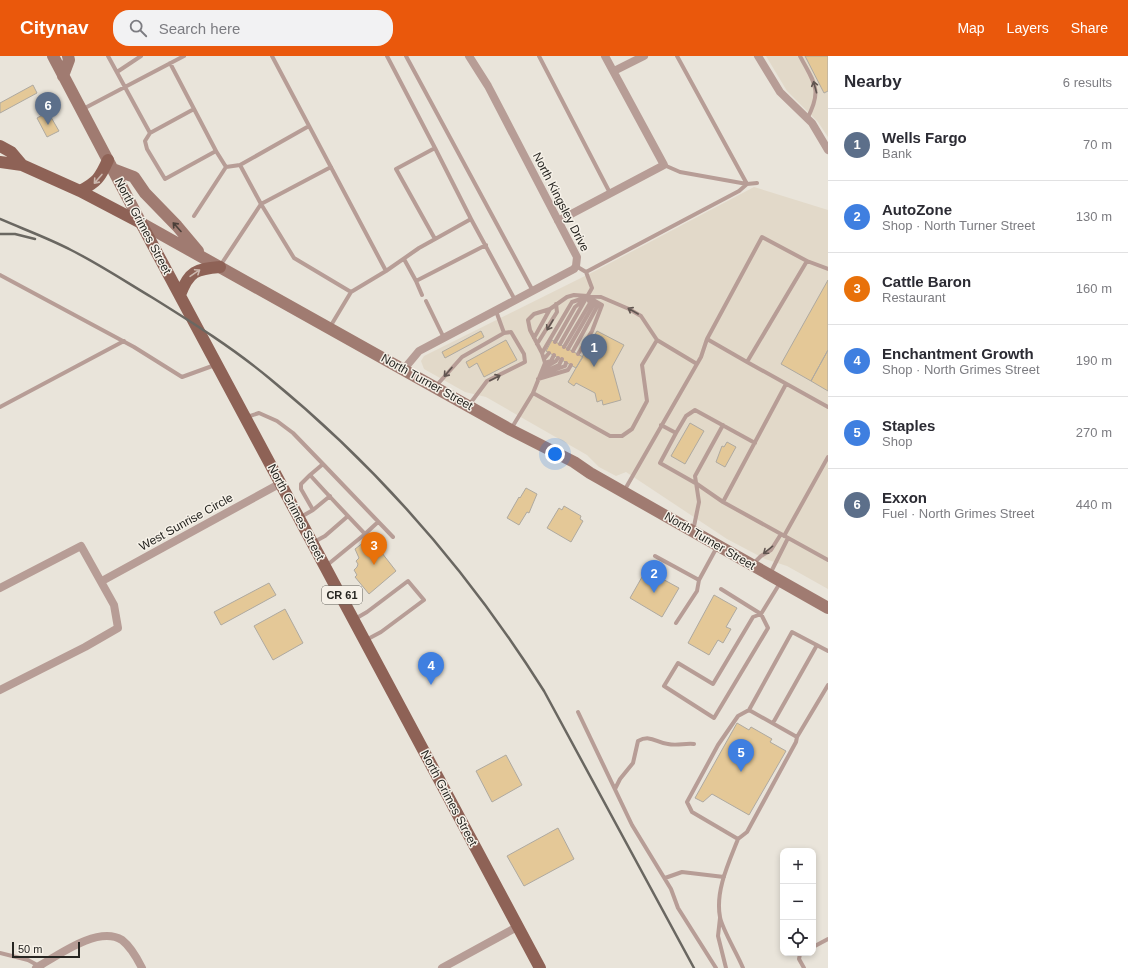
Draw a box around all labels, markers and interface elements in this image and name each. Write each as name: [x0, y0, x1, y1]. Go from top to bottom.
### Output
search box: [113, 10, 393, 46]
text: Citynav: [20, 17, 89, 38]
icon: search: [127, 17, 149, 39]
text: Search here: [159, 20, 240, 37]
text: Map: [957, 20, 985, 36]
text: Layers: [1007, 20, 1049, 36]
text: Share: [1071, 20, 1108, 36]
text: Nearby: [844, 72, 902, 91]
text: 6 results: [1063, 75, 1112, 90]
one-way arrow: [810, 81, 818, 94]
pin: 6: [35, 92, 61, 125]
text: Wells Fargo: [882, 129, 967, 146]
text: 1: [853, 137, 861, 152]
text: 70 m: [1083, 137, 1112, 152]
text: Bank: [882, 146, 912, 161]
street label: North Kingsley Drive: [530, 150, 592, 254]
one-way arrow: [93, 174, 102, 184]
street label: North Grimes Street: [112, 176, 175, 277]
text: AutoZone: [882, 201, 952, 218]
text: 2: [853, 209, 861, 224]
text: 130 m: [1076, 209, 1112, 224]
text: Shop · North Turner Street: [882, 218, 1035, 233]
one-way arrow: [172, 222, 182, 232]
one-way arrow: [189, 269, 200, 277]
text: Cattle Baron: [882, 273, 971, 290]
text: 3: [853, 281, 861, 296]
text: 160 m: [1076, 281, 1112, 296]
text: Restaurant: [882, 290, 946, 305]
one-way arrow: [627, 307, 639, 315]
one-way arrow: [545, 319, 553, 331]
pin: 1: [581, 334, 607, 367]
text: Enchantment Growth: [882, 345, 1034, 362]
street label: North Turner Street: [379, 351, 476, 413]
text: 4: [853, 353, 861, 368]
text: 190 m: [1076, 353, 1112, 368]
text: Shop · North Grimes Street: [882, 362, 1040, 377]
one-way arrow: [444, 367, 453, 377]
one-way arrow: [488, 373, 500, 381]
text: Staples: [882, 417, 935, 434]
text: 5: [853, 425, 861, 440]
text: 270 m: [1076, 425, 1112, 440]
text: Shop: [882, 434, 912, 449]
your location: [545, 444, 565, 464]
street label: North Grimes Street: [265, 462, 328, 563]
text: Exxon: [882, 489, 927, 506]
street label: West Sunrise Circle: [137, 490, 236, 554]
text: 6: [853, 497, 861, 512]
text: 440 m: [1076, 497, 1112, 512]
text: Fuel · North Grimes Street: [882, 506, 1034, 521]
street label: North Turner Street: [662, 509, 759, 573]
pin: 3: [361, 532, 387, 565]
one-way arrow: [763, 546, 773, 555]
pin: 2: [641, 560, 667, 593]
road number: CR 61: [322, 586, 362, 604]
pin: 4: [418, 652, 444, 685]
pin: 5: [728, 739, 754, 772]
street label: North Grimes Street: [418, 748, 481, 849]
map controls: [780, 848, 816, 956]
button: +: [780, 848, 816, 884]
button: −: [780, 884, 816, 920]
button: locate: [780, 920, 816, 956]
scale bar: [12, 940, 80, 959]
text: 50 m: [18, 943, 42, 955]

